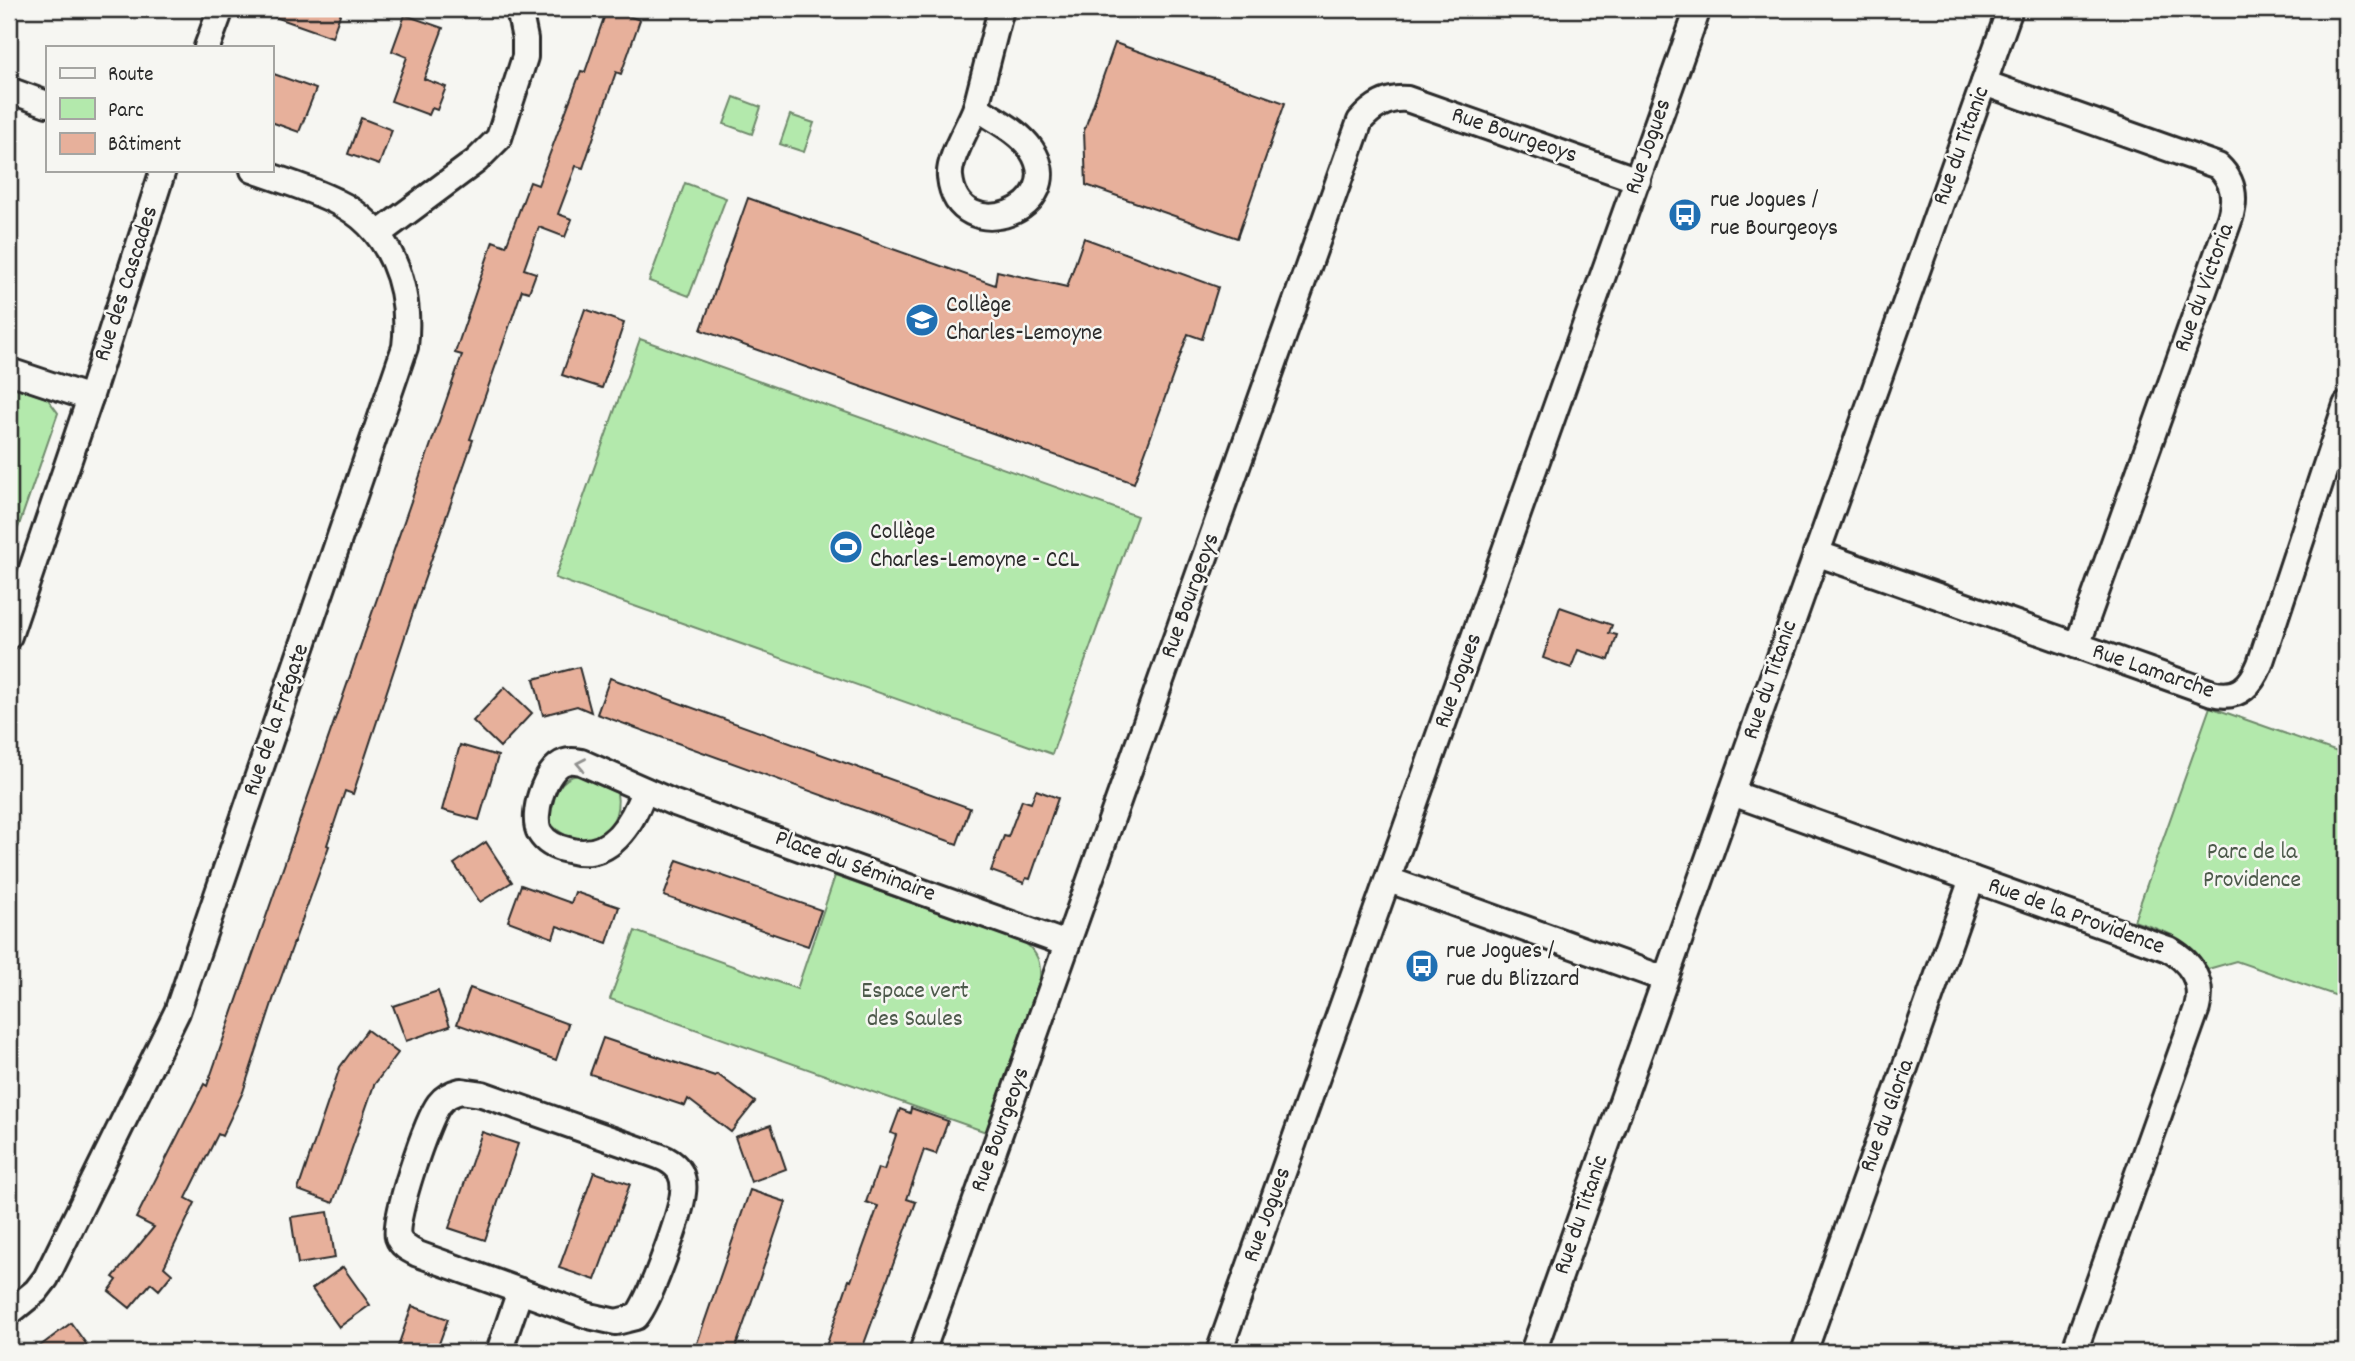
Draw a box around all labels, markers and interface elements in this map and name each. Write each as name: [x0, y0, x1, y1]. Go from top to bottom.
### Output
legend: [46, 46, 273, 172]
text: Route: [108, 61, 154, 91]
street label: Rue du Titanic: [1925, 82, 1999, 210]
street label: Rue Jogues: [1617, 95, 1681, 199]
text: Parc: [108, 97, 144, 127]
street label: Rue Bourgeoys: [1447, 99, 1581, 173]
text: Bâtiment: [108, 131, 181, 161]
place label: rue Jogues / rue Bourgeoys: [1710, 184, 1838, 246]
bus stop icon: rue Jogues / rue Bourgeoys: [1666, 196, 1704, 234]
street label: Rue des Cascades: [86, 202, 168, 366]
street label: Rue du Victoria: [2166, 218, 2244, 357]
place label: Collège Charles-Lemoyne: [946, 289, 1103, 351]
school or university icon: Collège Charles-Lemoyne: [903, 301, 941, 339]
place label: Collège Charles-Lemoyne - CCL: [870, 516, 1079, 578]
sports icon: Collège Charles-Lemoyne - CCL: [827, 528, 865, 566]
street label: Rue Bourgeoys: [1153, 529, 1229, 663]
street label: Rue du Titanic: [1735, 616, 1807, 744]
street label: Rue Jogues: [1426, 629, 1492, 733]
street label: Rue Lamarche: [2087, 635, 2219, 709]
street label: Rue de la Frégate: [235, 639, 319, 801]
one-way arrow: [576, 757, 588, 772]
street label: Place du Séminaire: [770, 822, 940, 912]
park label: Parc de la Providence: [2203, 836, 2301, 898]
street label: Rue de la Providence: [1983, 869, 2169, 965]
place label: rue Jogues / rue du Blizzard: [1446, 935, 1580, 997]
bus stop icon: rue Jogues / rue du Blizzard: [1403, 947, 1441, 985]
park label: Espace vert des Saules: [861, 975, 969, 1037]
street label: Rue du Gloria: [1852, 1054, 1924, 1177]
street label: Rue Bourgeoys: [963, 1063, 1039, 1197]
street label: Rue du Titanic: [1546, 1151, 1618, 1279]
street label: Rue Jogues: [1235, 1163, 1301, 1267]

